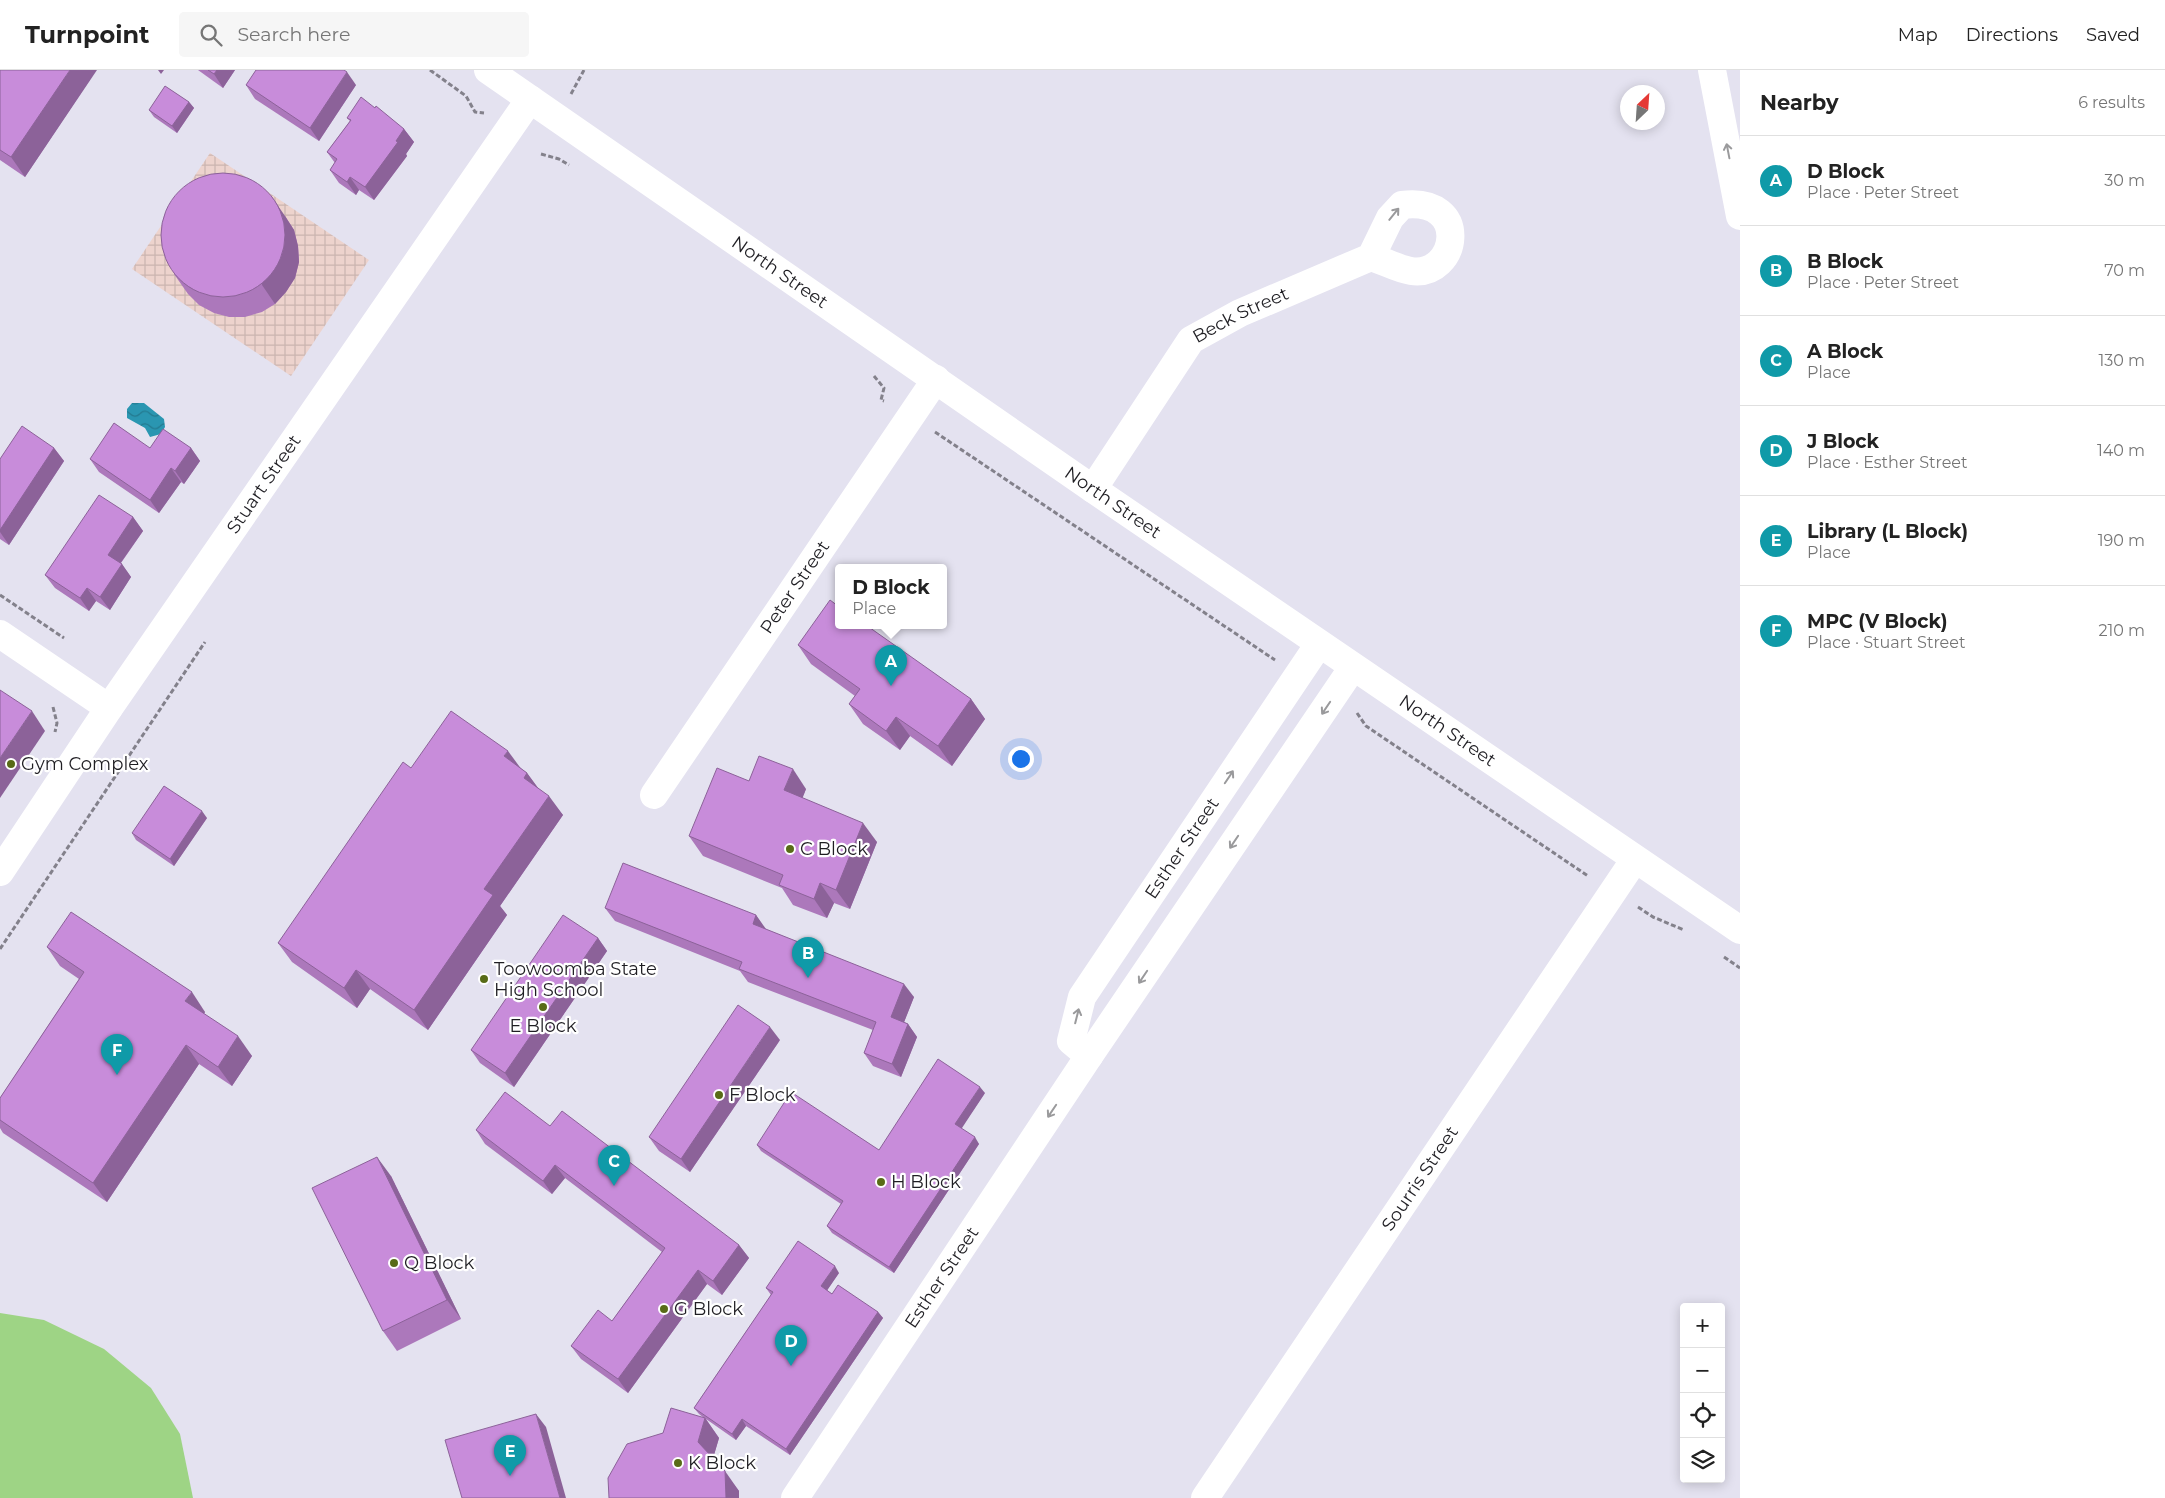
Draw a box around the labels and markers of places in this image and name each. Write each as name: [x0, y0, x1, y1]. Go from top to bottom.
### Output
pin: A: [875, 645, 907, 686]
place label: Gym Complex: [21, 753, 149, 775]
marker: Gym Complex: [5, 758, 17, 770]
place label: C Block: [800, 838, 868, 860]
marker: C Block: [784, 843, 796, 855]
pin: B: [792, 937, 824, 978]
place label: Toowoomba State High School: [494, 958, 657, 1001]
marker: Toowoomba State High School: [478, 973, 490, 985]
marker: E Block: [537, 1001, 549, 1013]
place label: E Block: [509, 1015, 577, 1037]
pin: F: [101, 1034, 133, 1075]
place label: F Block: [729, 1084, 796, 1106]
marker: F Block: [713, 1089, 725, 1101]
pin: C: [598, 1145, 630, 1186]
place label: H Block: [891, 1171, 961, 1193]
marker: H Block: [875, 1176, 887, 1188]
place label: Q Block: [404, 1252, 475, 1274]
marker: Q Block: [388, 1257, 400, 1269]
place label: G Block: [674, 1298, 743, 1320]
marker: G Block: [658, 1303, 670, 1315]
pin: D: [775, 1325, 807, 1366]
pin: E: [494, 1435, 526, 1476]
place label: K Block: [688, 1452, 756, 1474]
marker: K Block: [672, 1457, 684, 1469]

